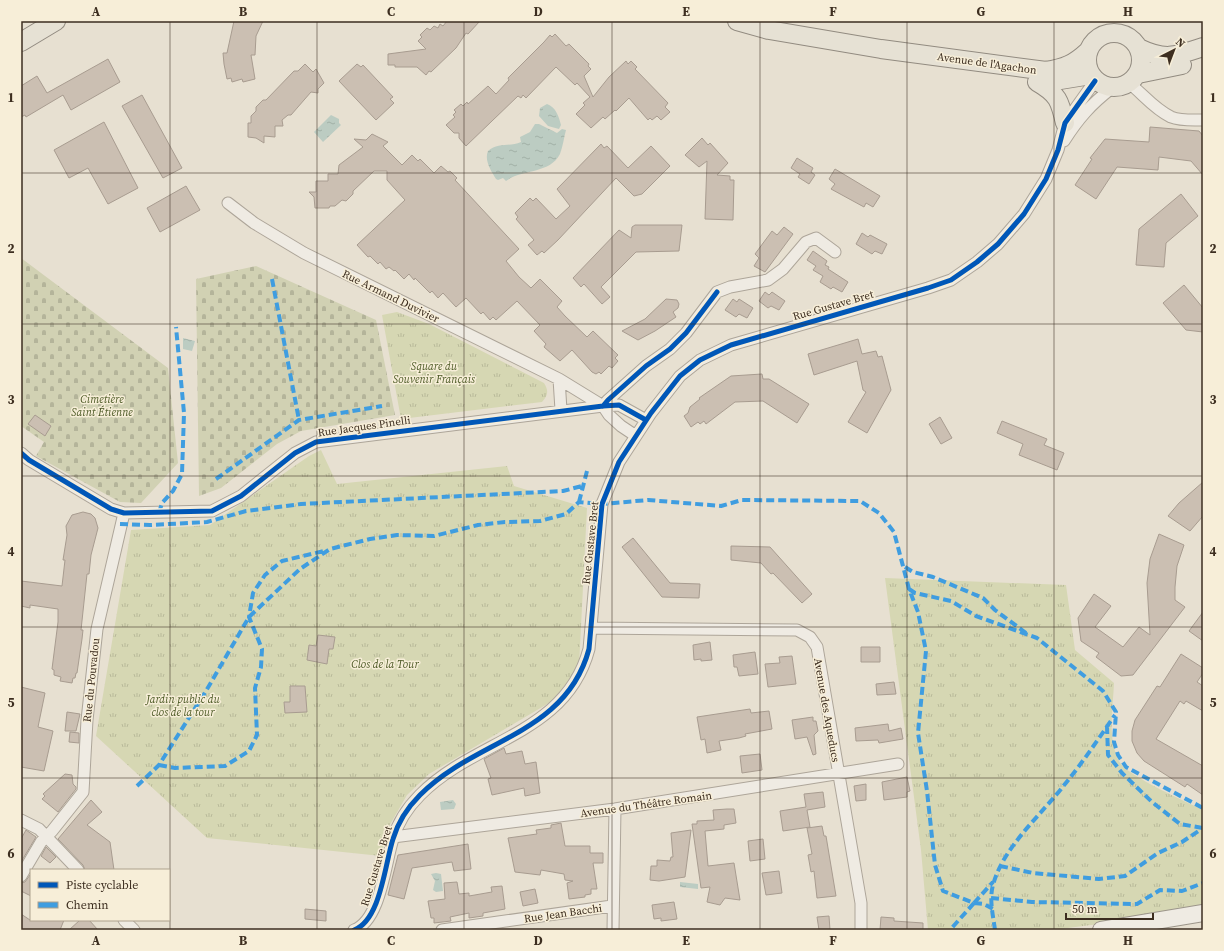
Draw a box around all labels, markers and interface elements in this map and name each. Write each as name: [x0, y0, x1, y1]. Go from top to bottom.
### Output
text: A: [92, 3, 101, 20]
text: B: [239, 3, 248, 20]
text: C: [387, 3, 395, 20]
text: D: [533, 3, 543, 20]
text: E: [682, 3, 690, 20]
text: F: [829, 3, 837, 20]
text: G: [977, 3, 986, 20]
text: H: [1123, 3, 1133, 20]
north arrow: [1154, 30, 1194, 70]
text: N: [1172, 35, 1188, 51]
street label: Avenue de l'Agachon: [936, 49, 1038, 78]
text: 1: [7, 89, 15, 106]
text: 1: [1209, 89, 1217, 106]
text: 2: [7, 240, 15, 257]
text: 2: [1209, 240, 1217, 257]
street label: Rue Armand Duvivier: [340, 266, 442, 327]
street label: Rue Gustave Bret: [791, 287, 876, 324]
park label: Square du Souvenir Français: [393, 359, 475, 387]
text: 3: [7, 391, 15, 408]
text: 3: [1209, 391, 1217, 408]
park label: Cimetière Saint Étienne: [71, 392, 133, 420]
street label: Rue Jacques Pinelli: [317, 413, 411, 440]
street label: Rue Gustave Bret: [579, 500, 602, 585]
text: 4: [7, 543, 15, 560]
text: 4: [1209, 543, 1217, 560]
street label: Rue du Pouvadou: [80, 637, 103, 723]
park label: Clos de la Tour: [351, 657, 419, 672]
street label: Avenue des Aqueducs: [810, 657, 843, 764]
park label: Jardin public du clos de la tour: [144, 692, 221, 720]
text: 5: [7, 694, 15, 711]
text: 5: [1209, 694, 1217, 711]
street label: Avenue du Théâtre Romain: [579, 788, 713, 821]
street label: Rue Gustave Bret: [357, 824, 396, 908]
text: 6: [7, 845, 15, 862]
text: 6: [1209, 845, 1217, 862]
legend: [30, 869, 170, 921]
text: Piste cyclable: [66, 877, 138, 893]
scale bar: [1066, 895, 1153, 921]
text: Chemin: [66, 897, 109, 913]
street label: Rue Jean Bacchi: [523, 901, 603, 926]
text: 50 m: [1072, 901, 1098, 917]
text: A: [92, 932, 101, 949]
text: B: [239, 932, 248, 949]
text: C: [387, 932, 395, 949]
text: D: [533, 932, 543, 949]
text: E: [682, 932, 690, 949]
text: F: [829, 932, 837, 949]
text: G: [977, 932, 986, 949]
text: H: [1123, 932, 1133, 949]

